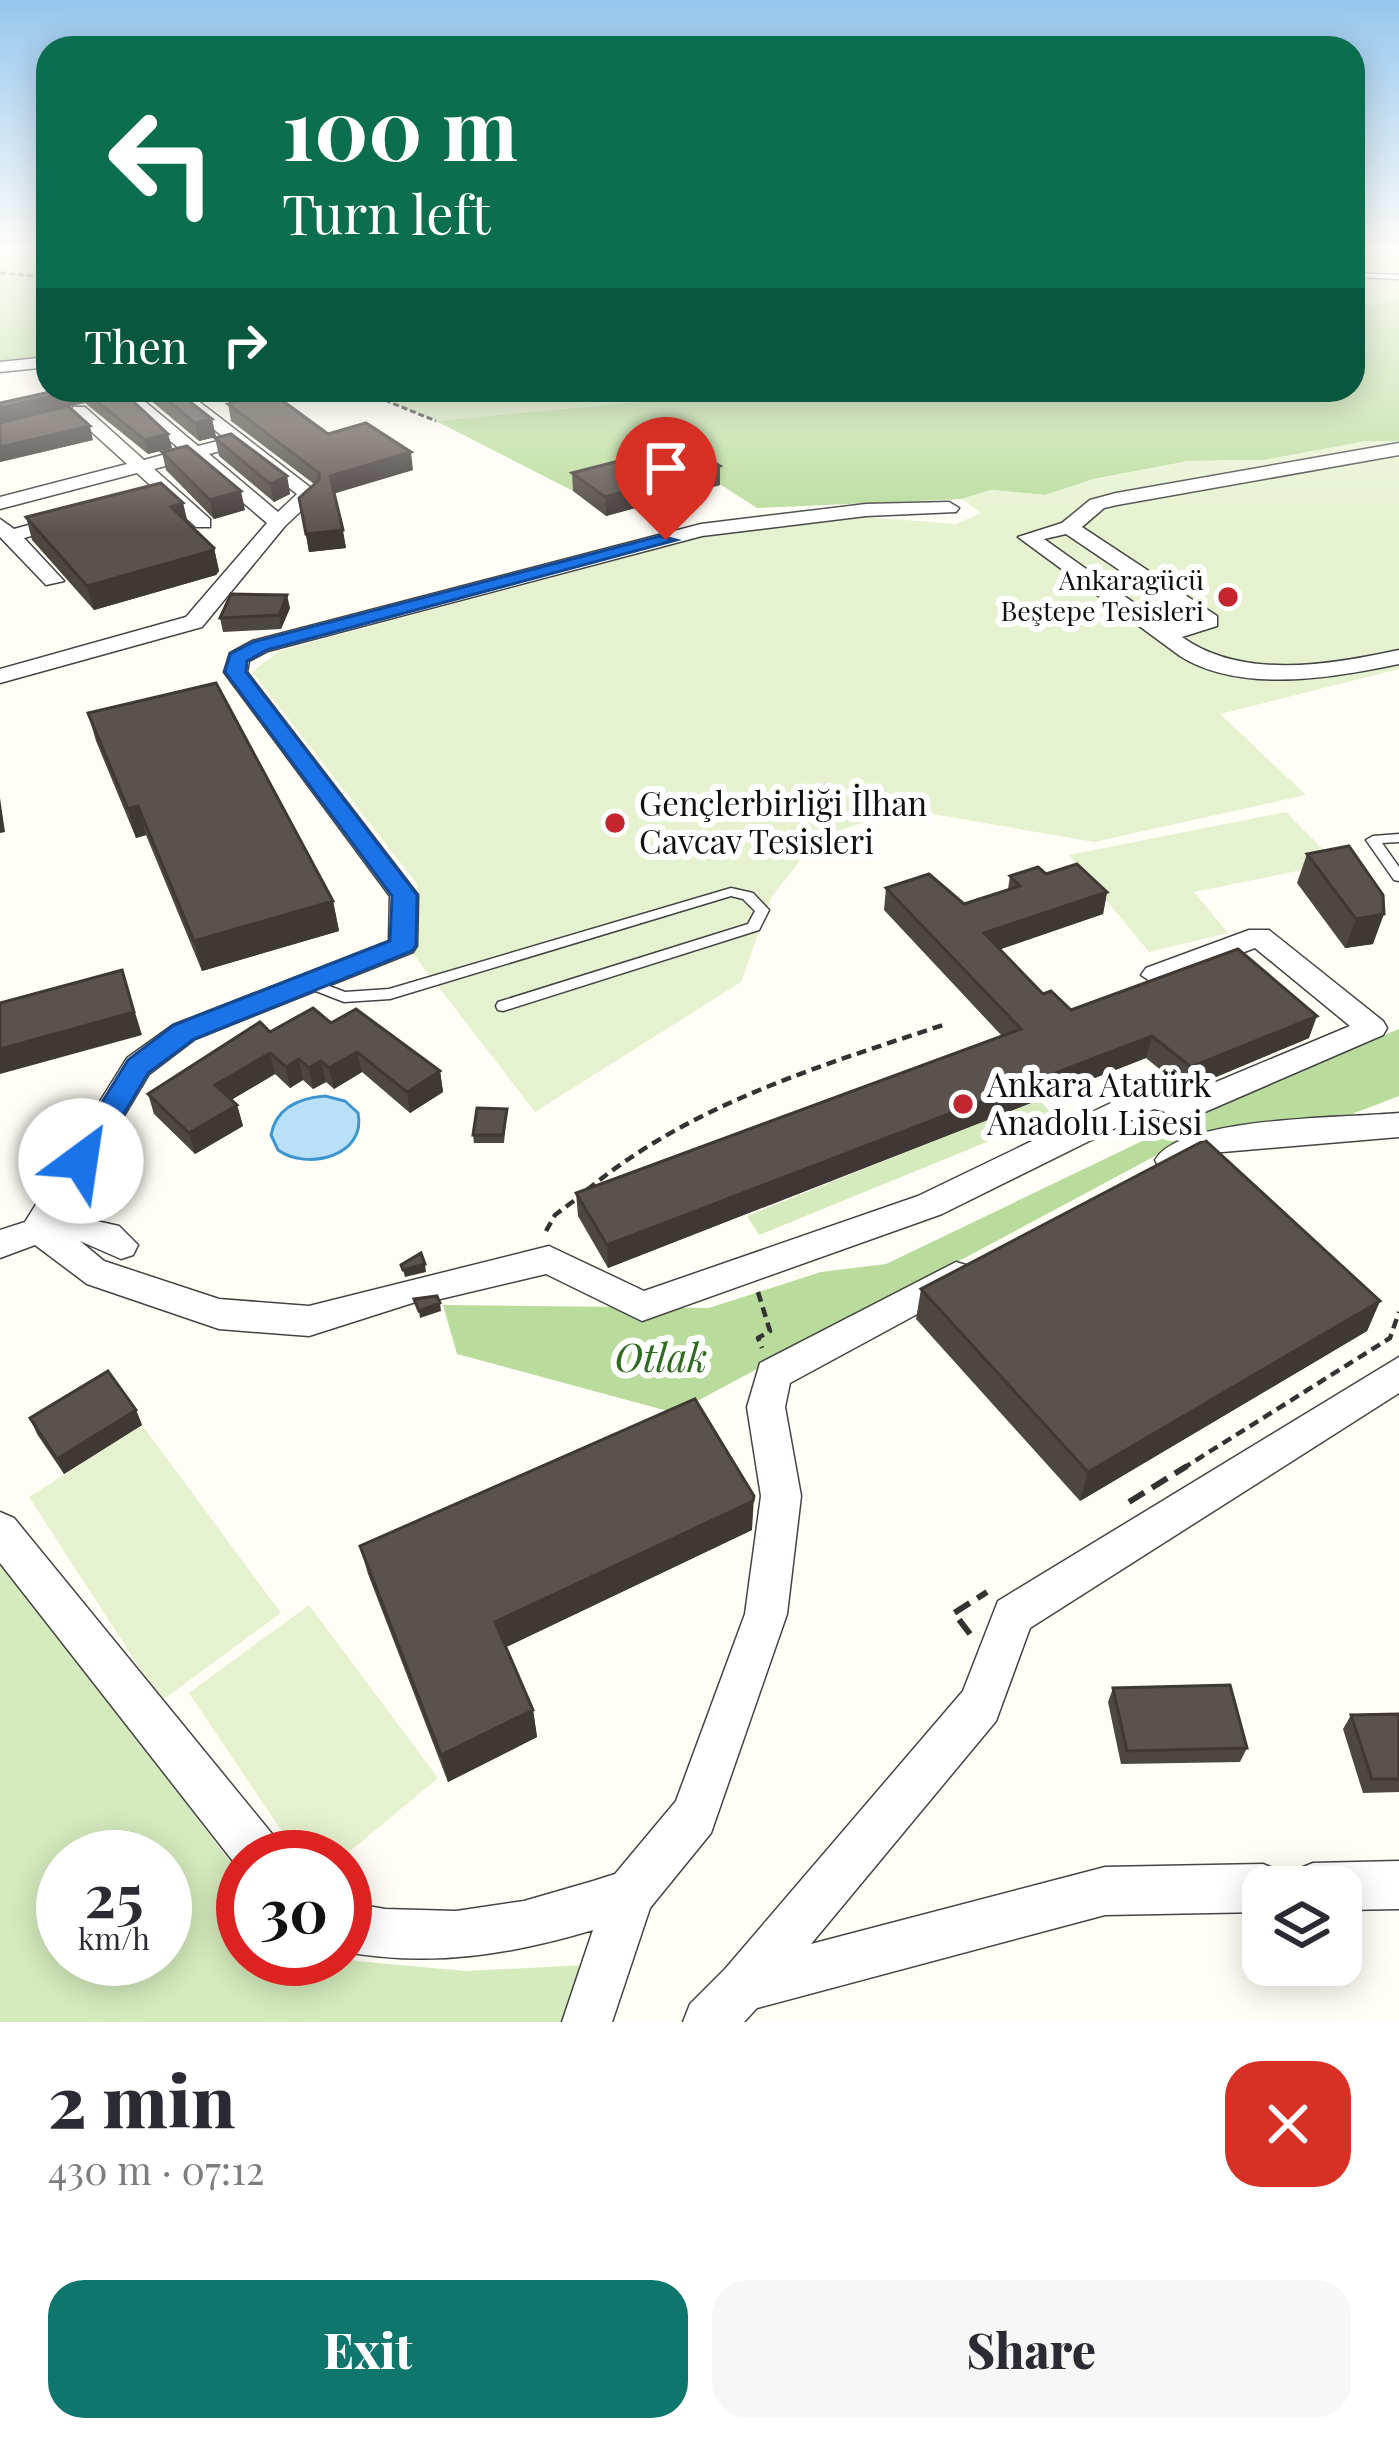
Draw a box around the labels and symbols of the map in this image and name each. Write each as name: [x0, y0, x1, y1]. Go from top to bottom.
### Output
pin: [615, 417, 717, 540]
place label: Ankaragücü Beştepe Tesisleri: [1000, 561, 1204, 628]
marker: Ankaragücü Beştepe Tesisleri: [1215, 584, 1241, 610]
place label: Gençlerbirliği İlhan Cavcav Tesisleri: [639, 780, 928, 862]
marker: Gençlerbirliği İlhan Cavcav Tesisleri: [602, 810, 628, 836]
place label: Ankara Atatürk Anadolu Lisesi: [986, 1061, 1212, 1143]
marker: Ankara Atatürk Anadolu Lisesi: [950, 1091, 976, 1117]
position arrow: [18, 1098, 144, 1224]
park label: Otlak: [615, 1330, 707, 1382]
speed limit sign: 30: [216, 1830, 372, 1986]

